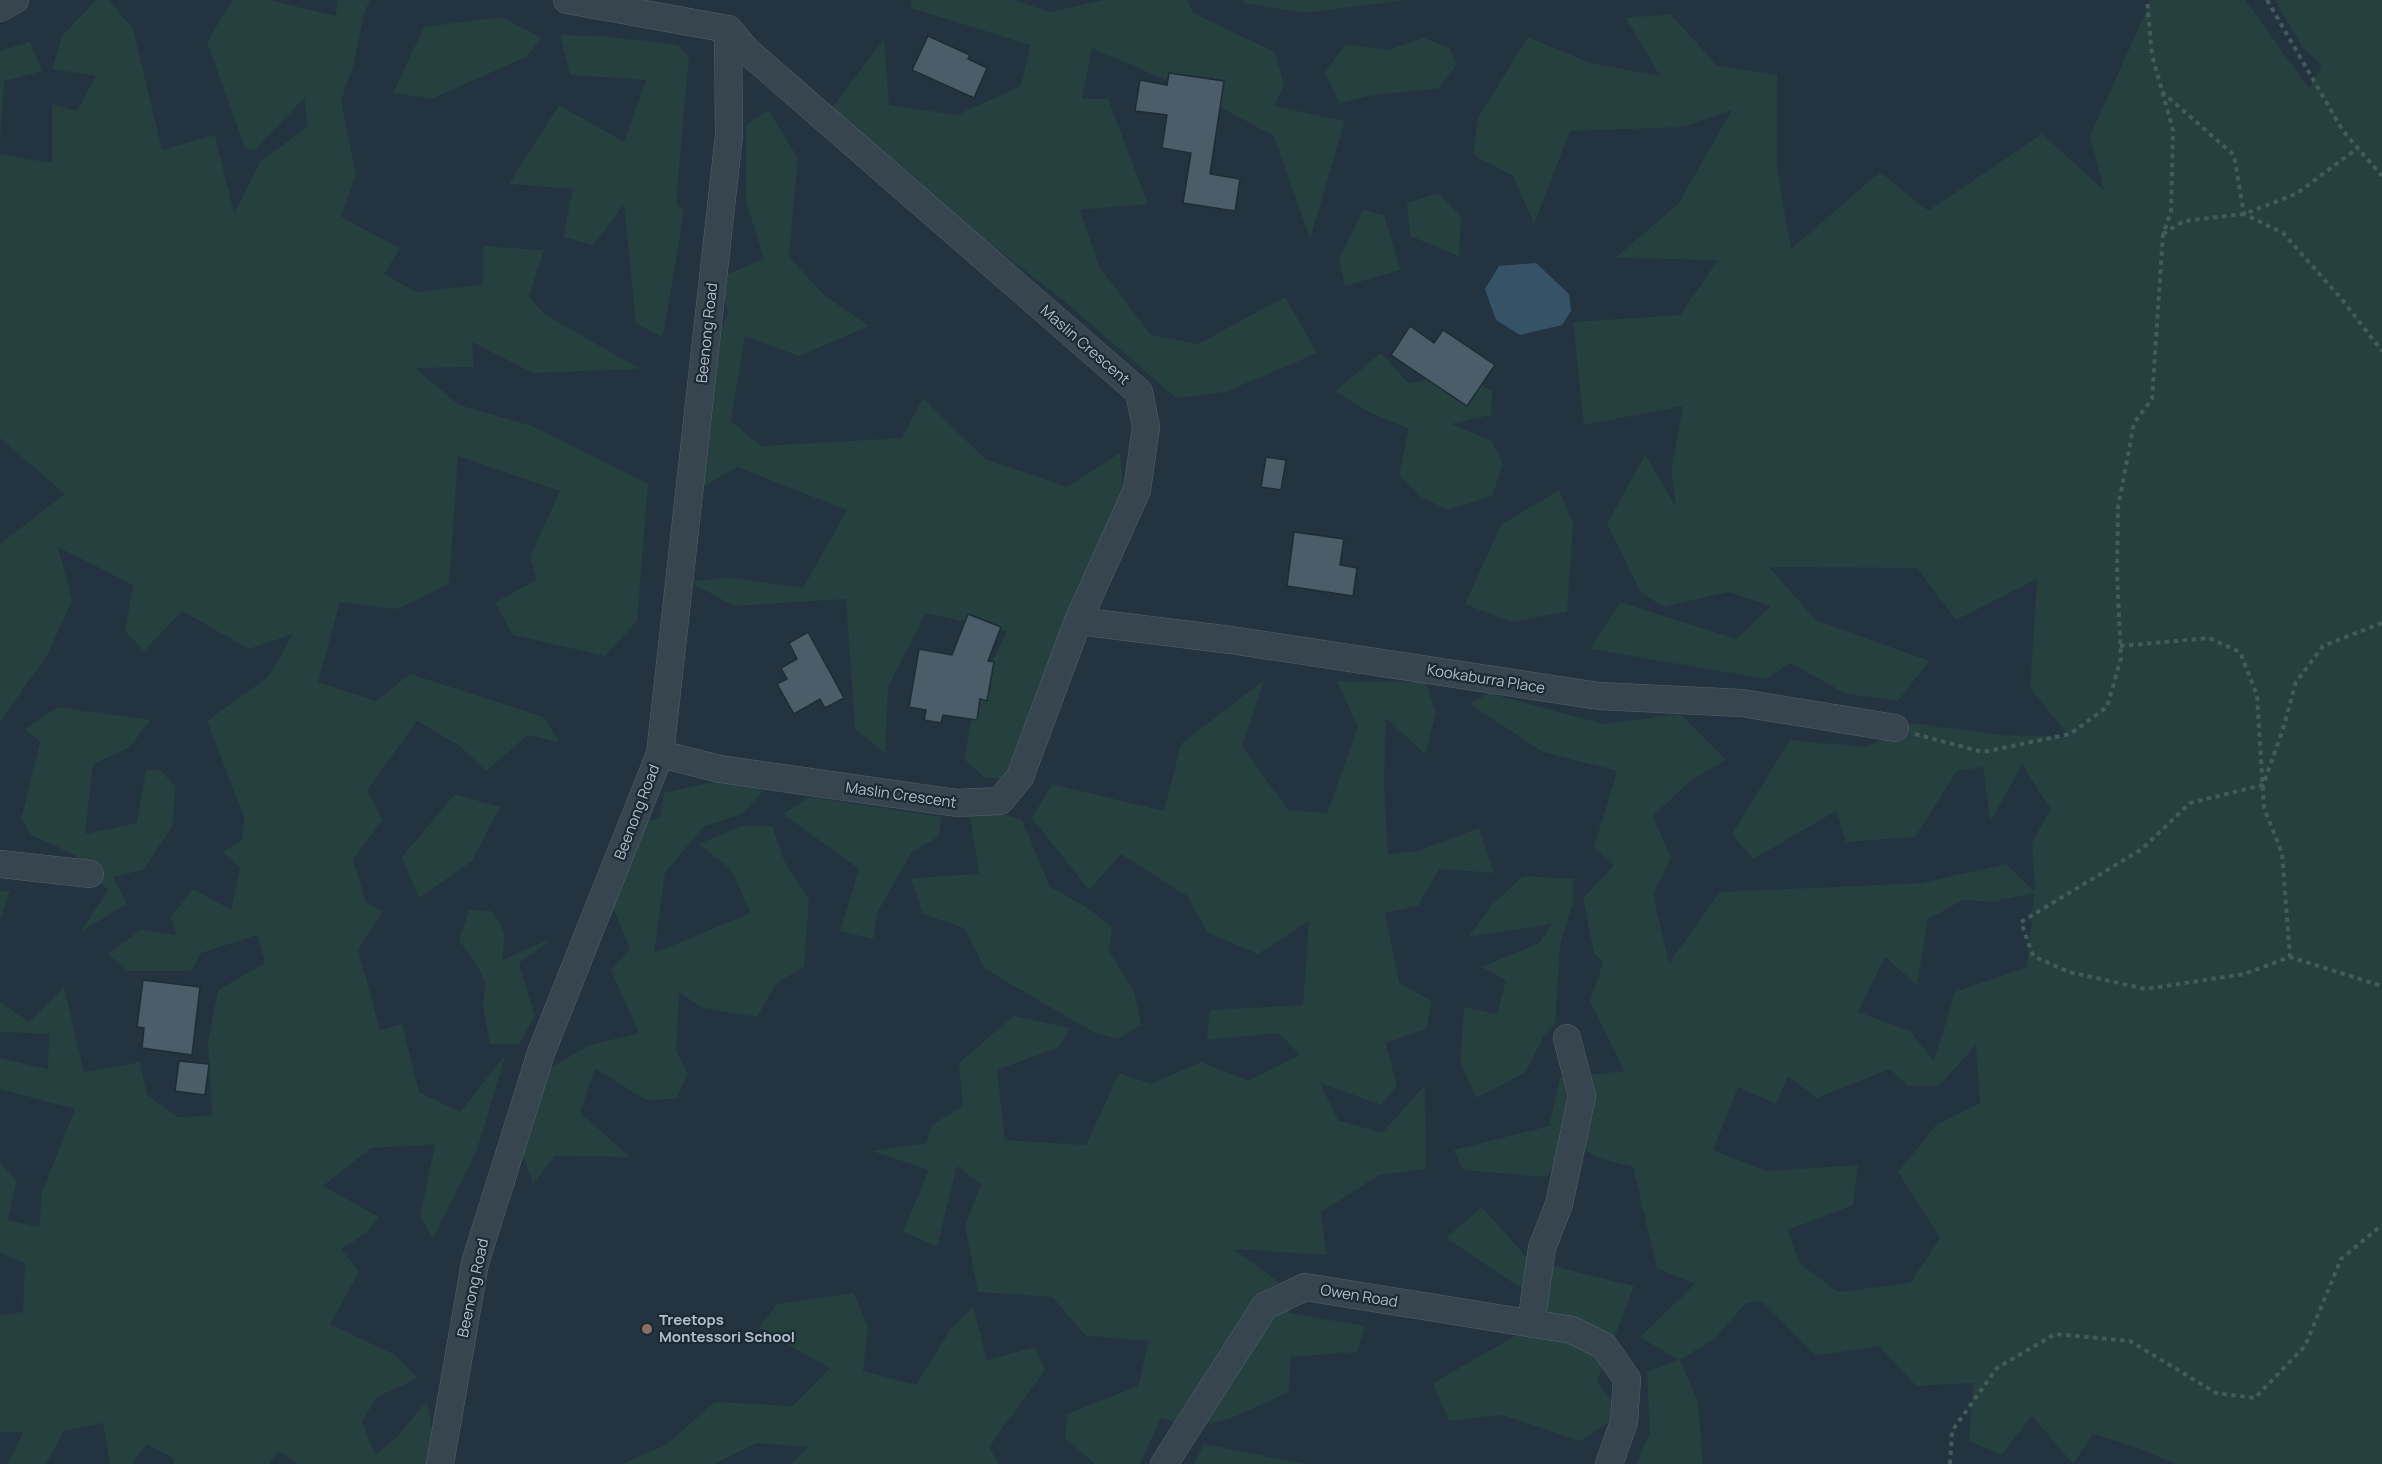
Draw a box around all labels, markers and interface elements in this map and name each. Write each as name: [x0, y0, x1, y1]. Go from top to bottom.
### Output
street label: Beenong Road: [691, 282, 722, 384]
street label: Maslin Crescent: [1036, 300, 1134, 389]
street label: Kookaburra Place: [1426, 659, 1547, 698]
street label: Beenong Road: [609, 761, 664, 863]
street label: Maslin Crescent: [844, 776, 958, 813]
street label: Beenong Road: [452, 1237, 493, 1339]
street label: Owen Road: [1319, 1279, 1399, 1312]
place label: Treetops Montessori School: [659, 1309, 795, 1347]
marker: Treetops Montessori School: [640, 1322, 654, 1336]

